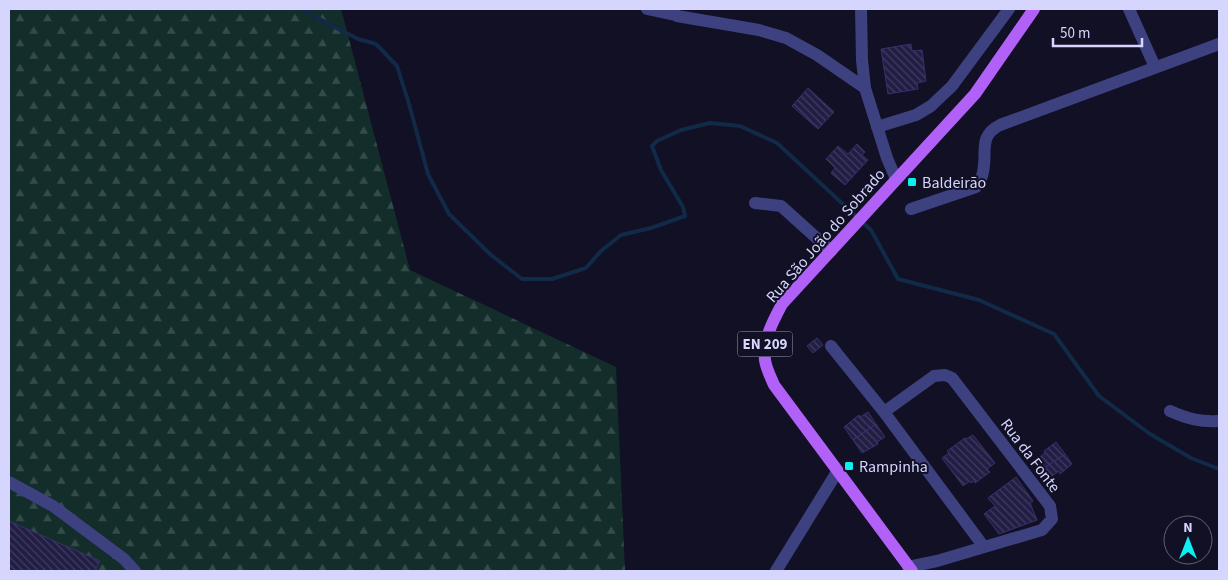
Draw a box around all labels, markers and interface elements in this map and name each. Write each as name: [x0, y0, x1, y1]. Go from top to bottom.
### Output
scale bar: [1053, 15, 1142, 47]
text: 50 m: [1060, 23, 1090, 44]
street label: Rua São João do Sobrado: [761, 164, 890, 307]
place label: Baldeirão: [922, 172, 986, 194]
marker: Baldeirão: [906, 176, 918, 188]
road number: EN 209: [738, 332, 792, 356]
street label: Rua da Fonte: [995, 414, 1065, 497]
place label: Rampinha: [859, 456, 928, 478]
marker: Rampinha: [843, 460, 855, 472]
north arrow: [1163, 515, 1213, 565]
text: N: [1183, 518, 1193, 538]

